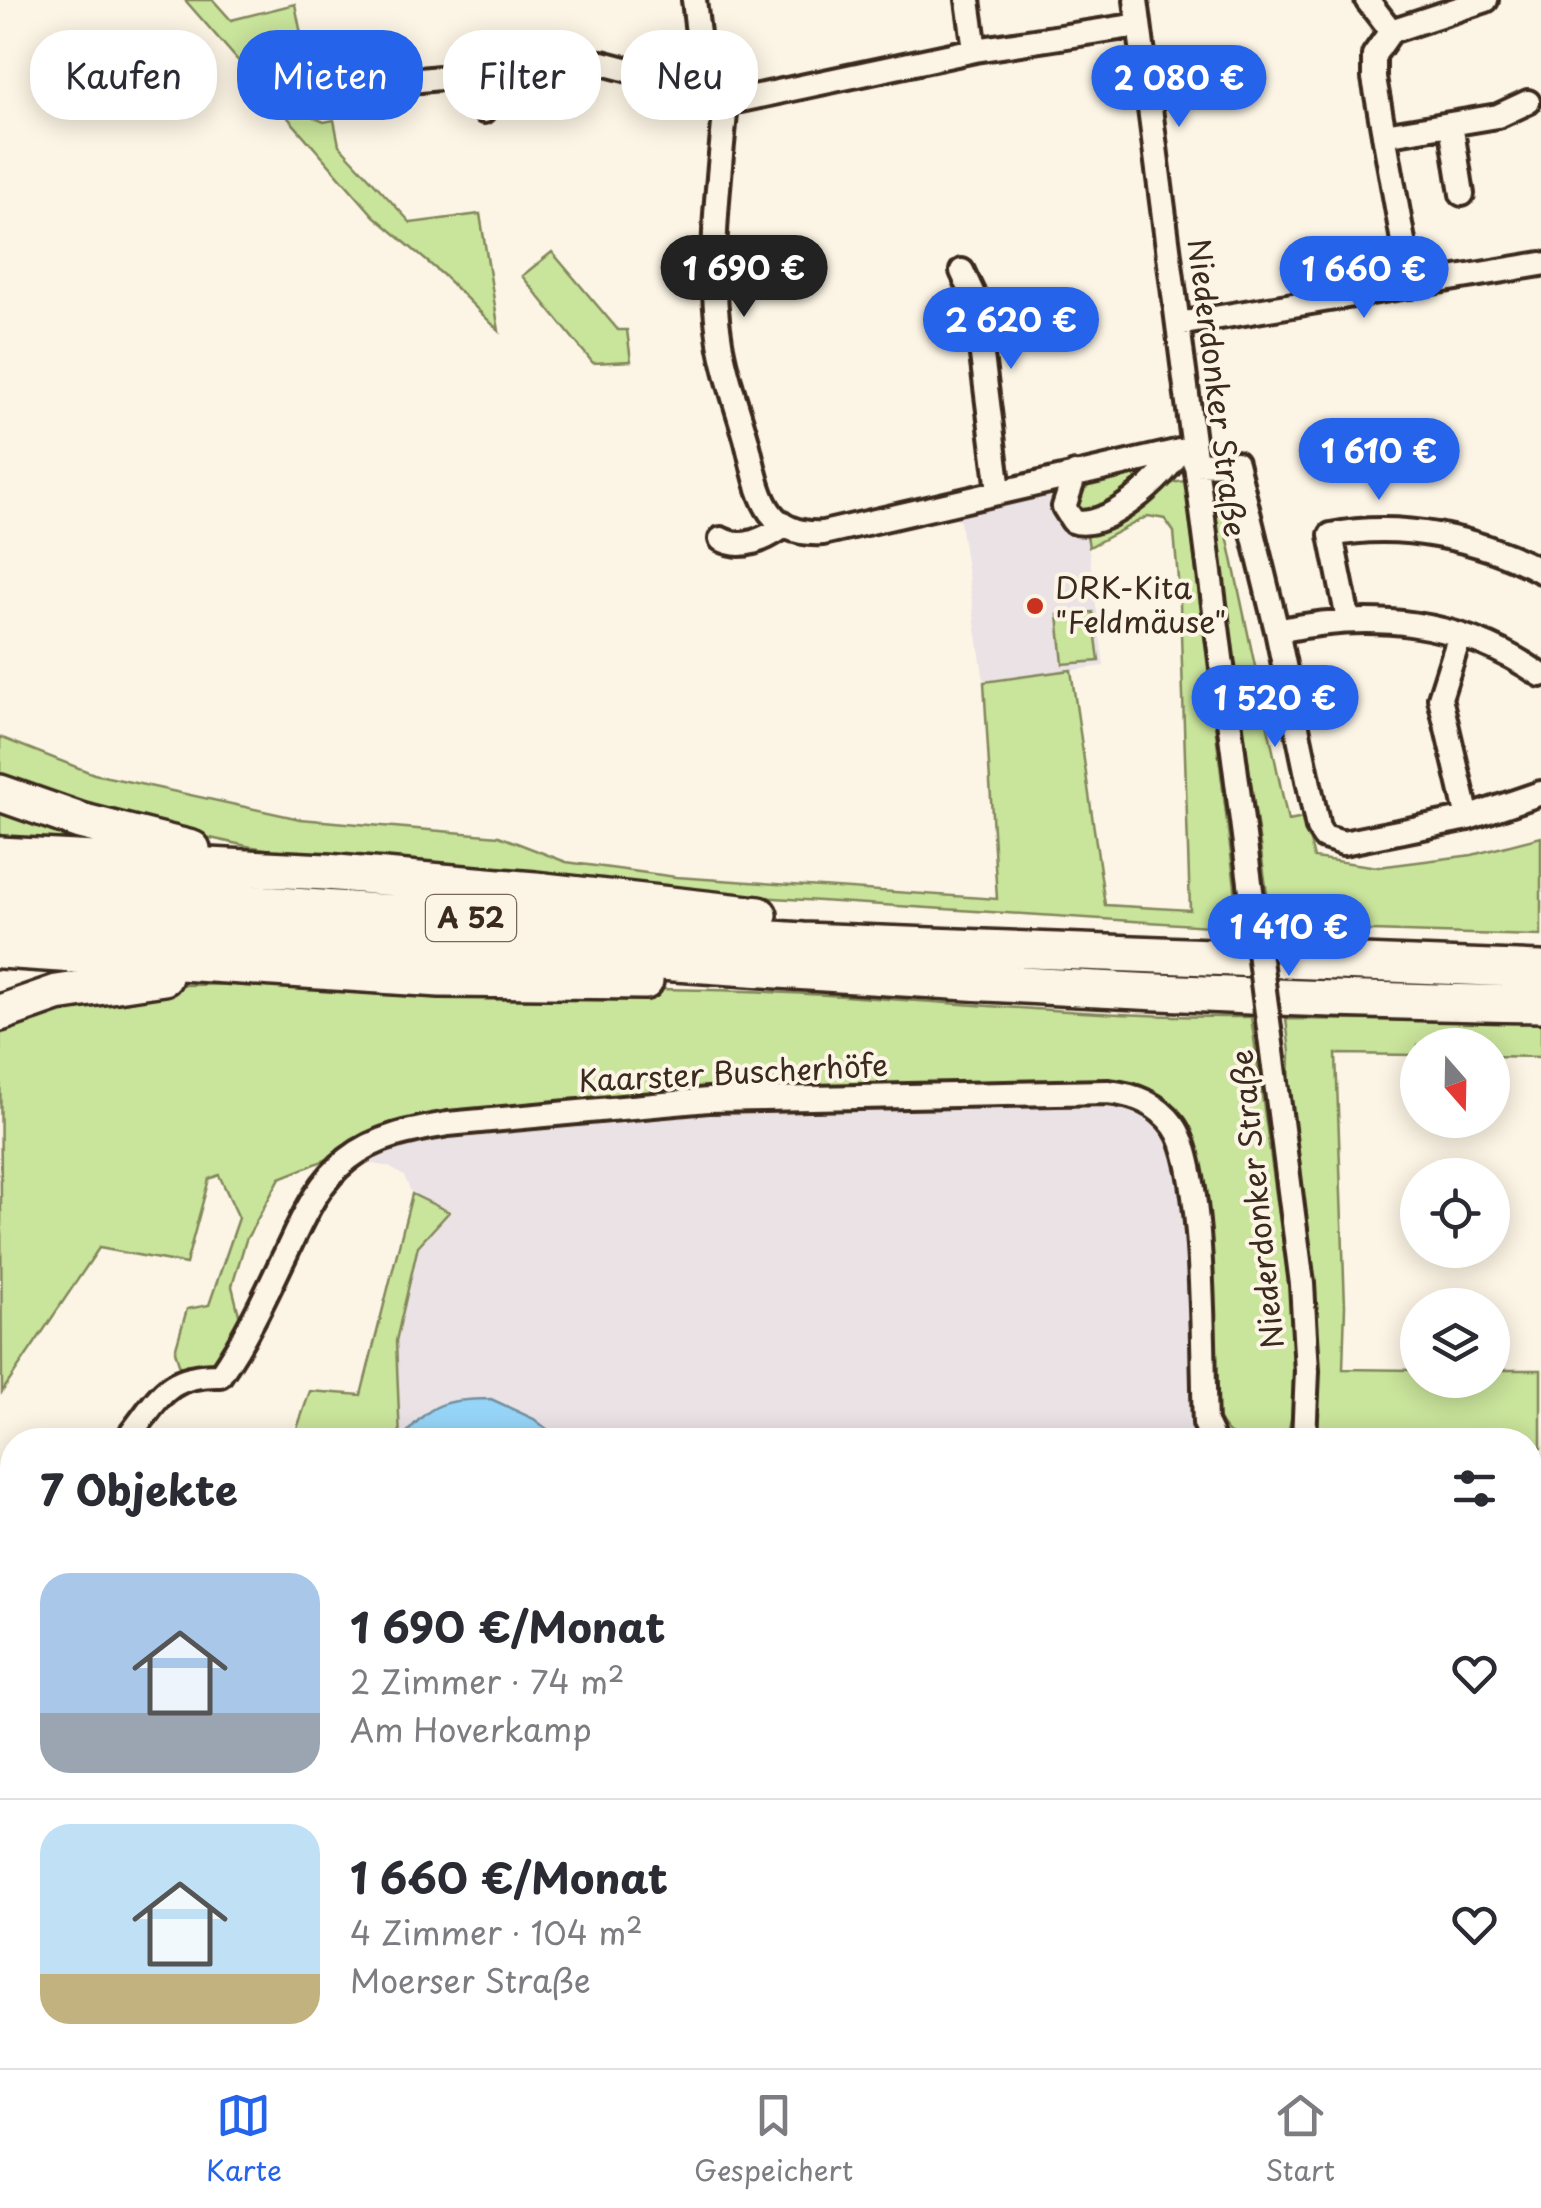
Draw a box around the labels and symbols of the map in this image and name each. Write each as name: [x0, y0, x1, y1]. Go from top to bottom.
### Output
pin: 2 080 €: [1087, 45, 1271, 130]
pin: 1 690 €: [652, 235, 836, 320]
street label: Niederdonker Straße: [1178, 236, 1259, 539]
pin: 1 660 €: [1272, 236, 1456, 321]
pin: 2 620 €: [919, 287, 1103, 372]
pin: 1 610 €: [1287, 418, 1471, 503]
place label: DRK-Kita "Feldmäuse": [1055, 564, 1226, 643]
marker: DRK-Kita "Feldmäuse": [1024, 595, 1046, 617]
pin: 1 520 €: [1183, 665, 1367, 750]
pin: 1 410 €: [1197, 894, 1381, 979]
road number: A 52: [426, 895, 516, 941]
north arrow: [1400, 1028, 1510, 1138]
street label: Kaarster Buscherhöfe: [577, 1041, 889, 1102]
street label: Niederdonker Straße: [1217, 1048, 1294, 1351]

